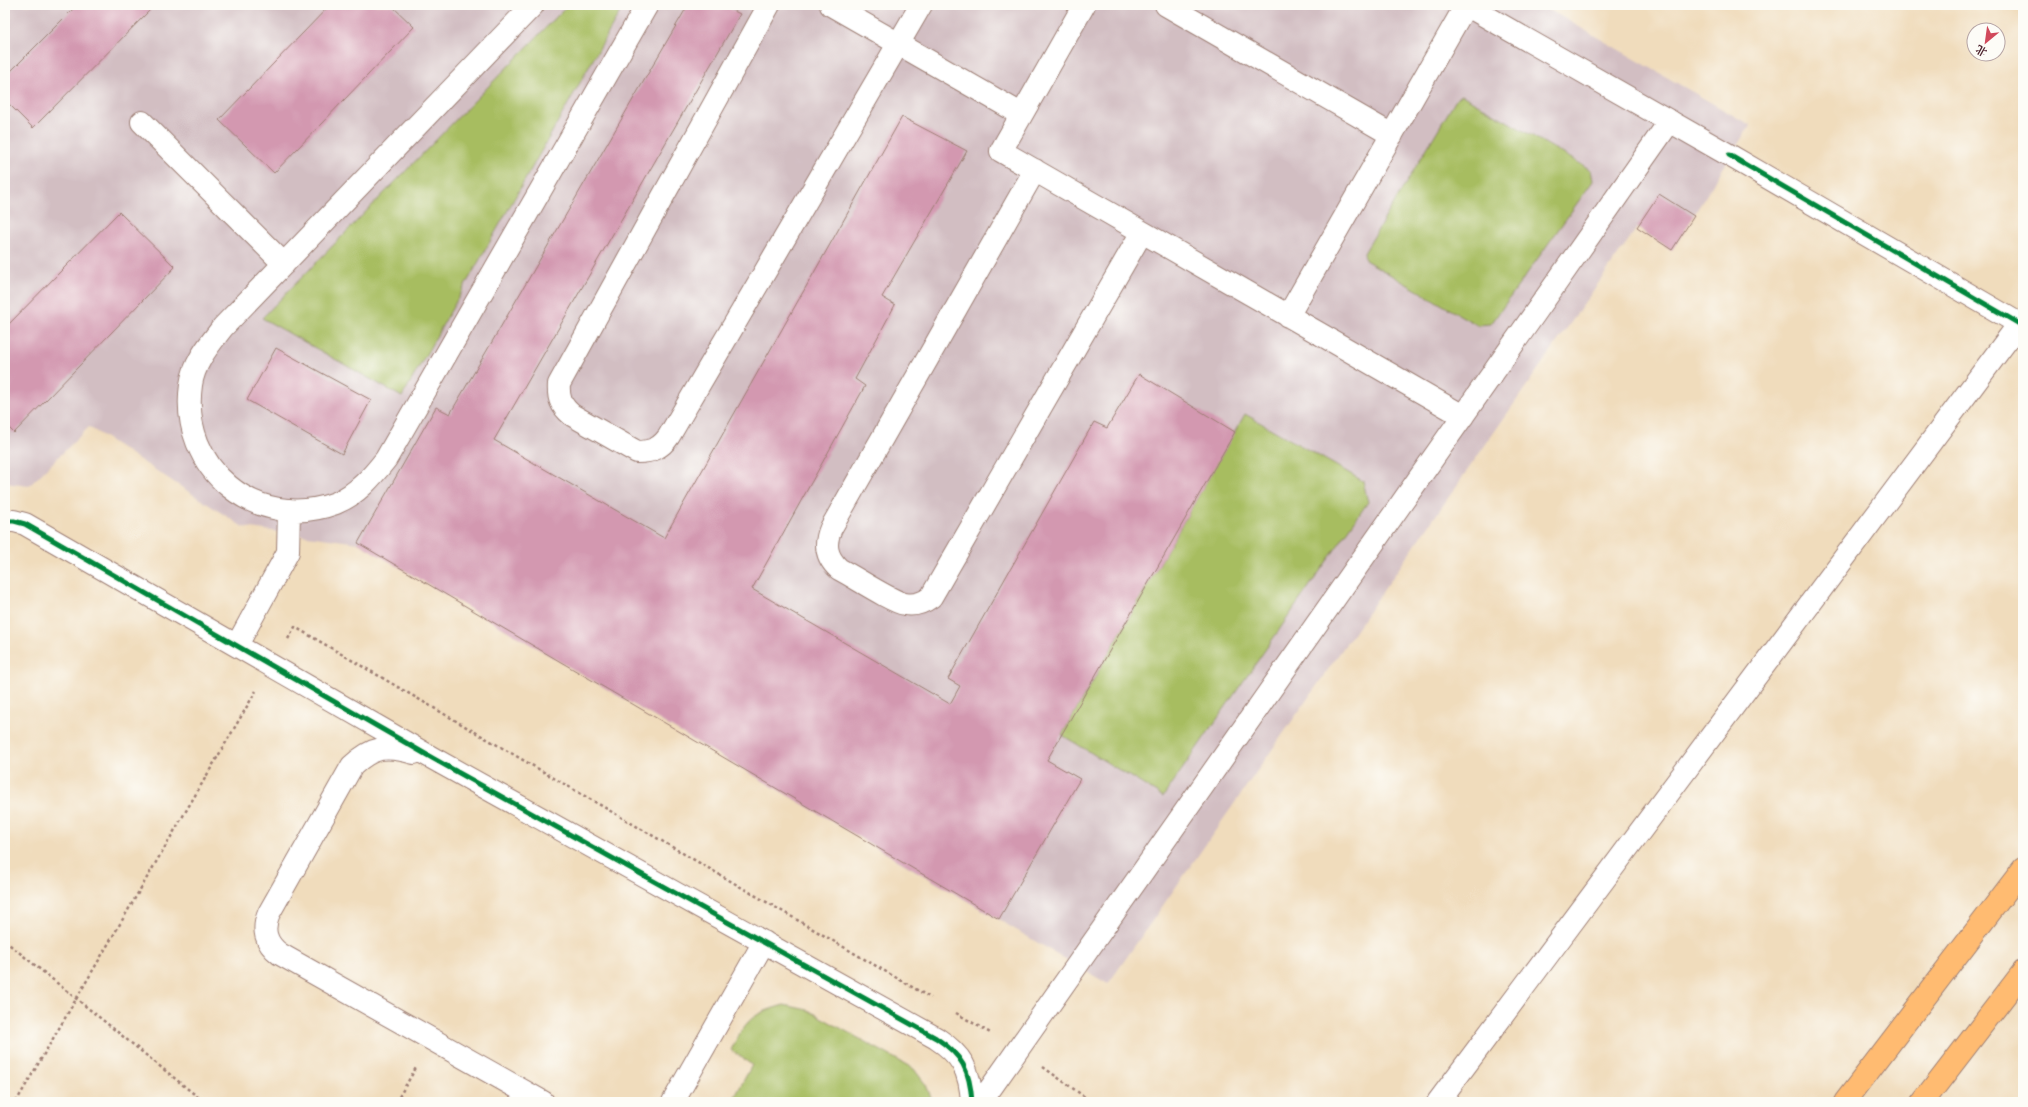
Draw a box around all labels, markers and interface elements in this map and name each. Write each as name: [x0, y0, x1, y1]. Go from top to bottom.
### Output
north arrow: [1966, 22, 2006, 62]
text: 北: [1973, 42, 1989, 59]

